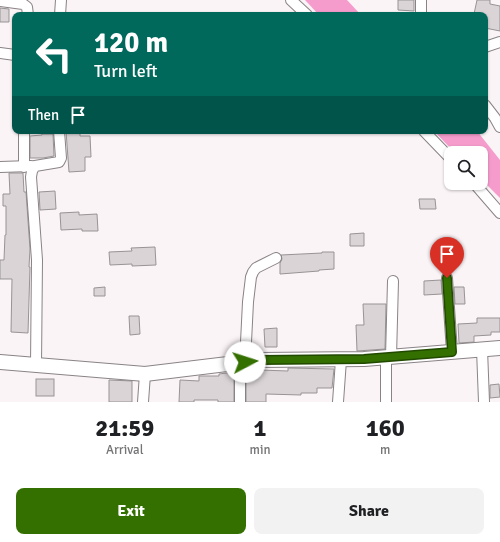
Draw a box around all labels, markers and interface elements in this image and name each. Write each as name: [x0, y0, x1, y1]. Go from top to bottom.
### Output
text: 120 m: [94, 26, 168, 60]
icon: left: [28, 28, 80, 80]
text: Turn left: [94, 60, 157, 82]
icon: arrive: [67, 104, 89, 126]
text: Then: [28, 106, 59, 124]
map controls: [444, 146, 488, 190]
button: search: [444, 146, 488, 190]
pin: [430, 237, 464, 278]
icon: arrive: [436, 243, 458, 265]
position arrow: [224, 341, 266, 383]
text: 21:59: [95, 413, 154, 443]
text: 1: [254, 413, 266, 443]
text: 160: [366, 413, 405, 443]
text: Arrival: [106, 442, 143, 458]
text: min: [250, 442, 271, 458]
text: m: [380, 442, 390, 458]
button: Exit: [16, 488, 246, 534]
button: Share: [254, 488, 484, 534]

